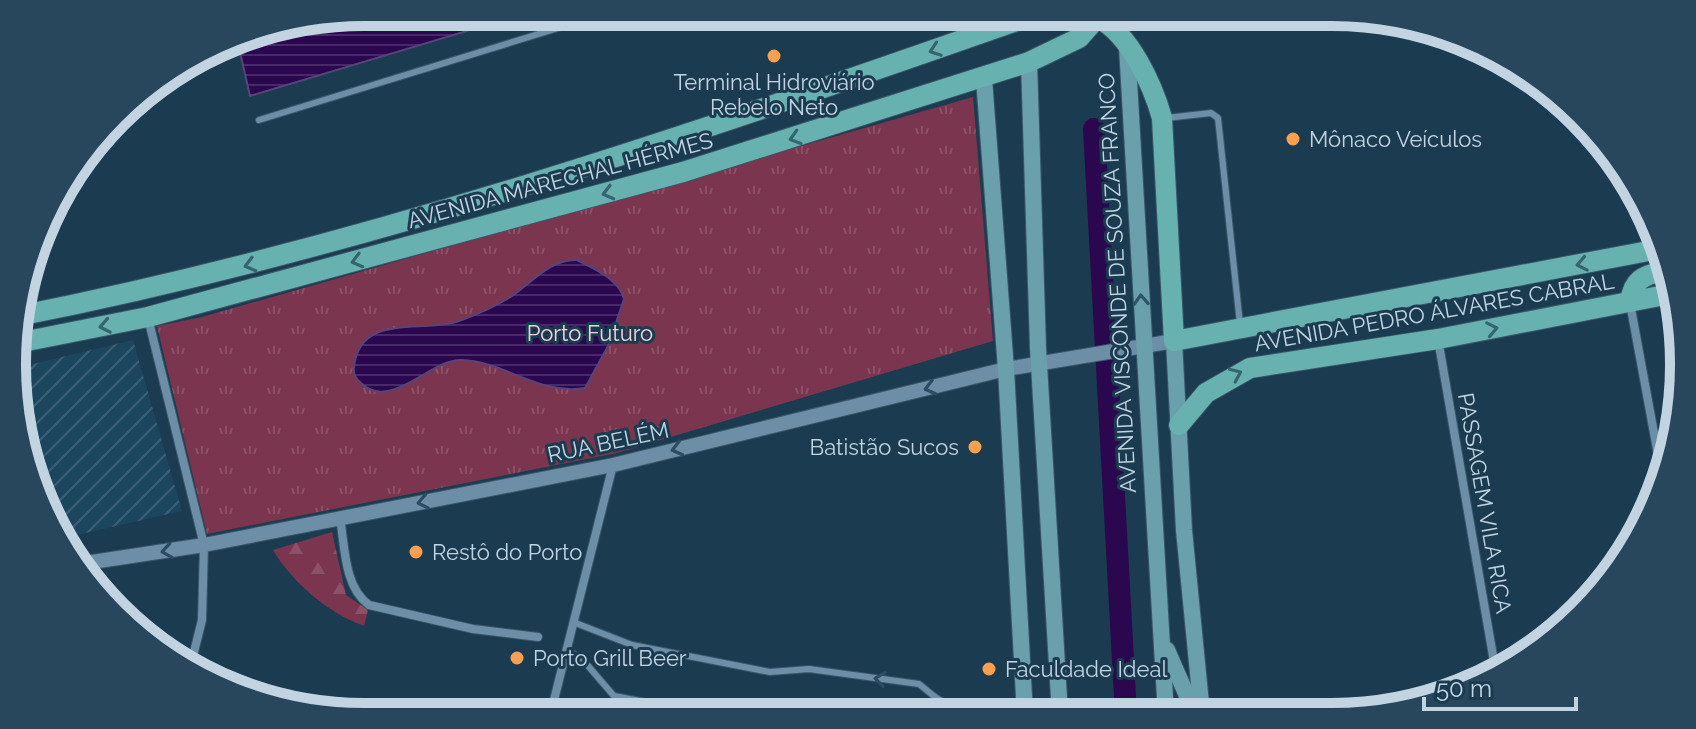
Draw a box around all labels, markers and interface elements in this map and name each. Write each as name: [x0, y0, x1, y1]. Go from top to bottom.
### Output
one-way arrow: [928, 40, 942, 56]
marker: Terminal Hidroviário Rebelo Neto: [765, 47, 783, 65]
place label: Terminal Hidroviário Rebelo Neto: [673, 69, 875, 120]
street label: AVENIDA VISCONDE DE SOUZA FRANCO: [1093, 72, 1141, 494]
place label: Mônaco Veículos: [1309, 126, 1482, 152]
street label: AVENIDA MARECHAL HÉRMES: [405, 127, 715, 233]
one-way arrow: [788, 129, 802, 145]
marker: Mônaco Veículos: [1284, 130, 1302, 148]
one-way arrow: [601, 183, 615, 200]
one-way arrow: [350, 251, 364, 268]
one-way arrow: [244, 255, 258, 272]
one-way arrow: [1576, 255, 1589, 272]
street label: AVENIDA PEDRO ÁLVARES CABRAL: [1252, 267, 1616, 356]
one-way arrow: [1133, 293, 1150, 305]
one-way arrow: [99, 317, 112, 334]
park label: Porto Futuro: [527, 320, 653, 346]
one-way arrow: [1484, 321, 1498, 338]
one-way arrow: [1228, 368, 1242, 384]
one-way arrow: [923, 378, 937, 395]
street label: PASSAGEM VILA RICA: [1453, 391, 1517, 616]
street label: RUA BELÉM: [545, 416, 671, 468]
place label: Batistão Sucos: [809, 434, 959, 460]
marker: Batistão Sucos: [966, 438, 984, 456]
one-way arrow: [671, 440, 685, 457]
one-way arrow: [417, 493, 430, 510]
place label: Restô do Porto: [432, 539, 582, 565]
one-way arrow: [161, 541, 174, 558]
marker: Restô do Porto: [407, 543, 425, 561]
place label: Porto Grill Beer: [533, 645, 687, 671]
marker: Porto Grill Beer: [508, 649, 526, 667]
place label: Faculdade Ideal: [1005, 656, 1167, 682]
marker: Faculdade Ideal: [980, 660, 998, 678]
scale bar: [1424, 661, 1576, 711]
one-way arrow: [873, 671, 887, 688]
text: 50 m: [1436, 674, 1492, 703]

